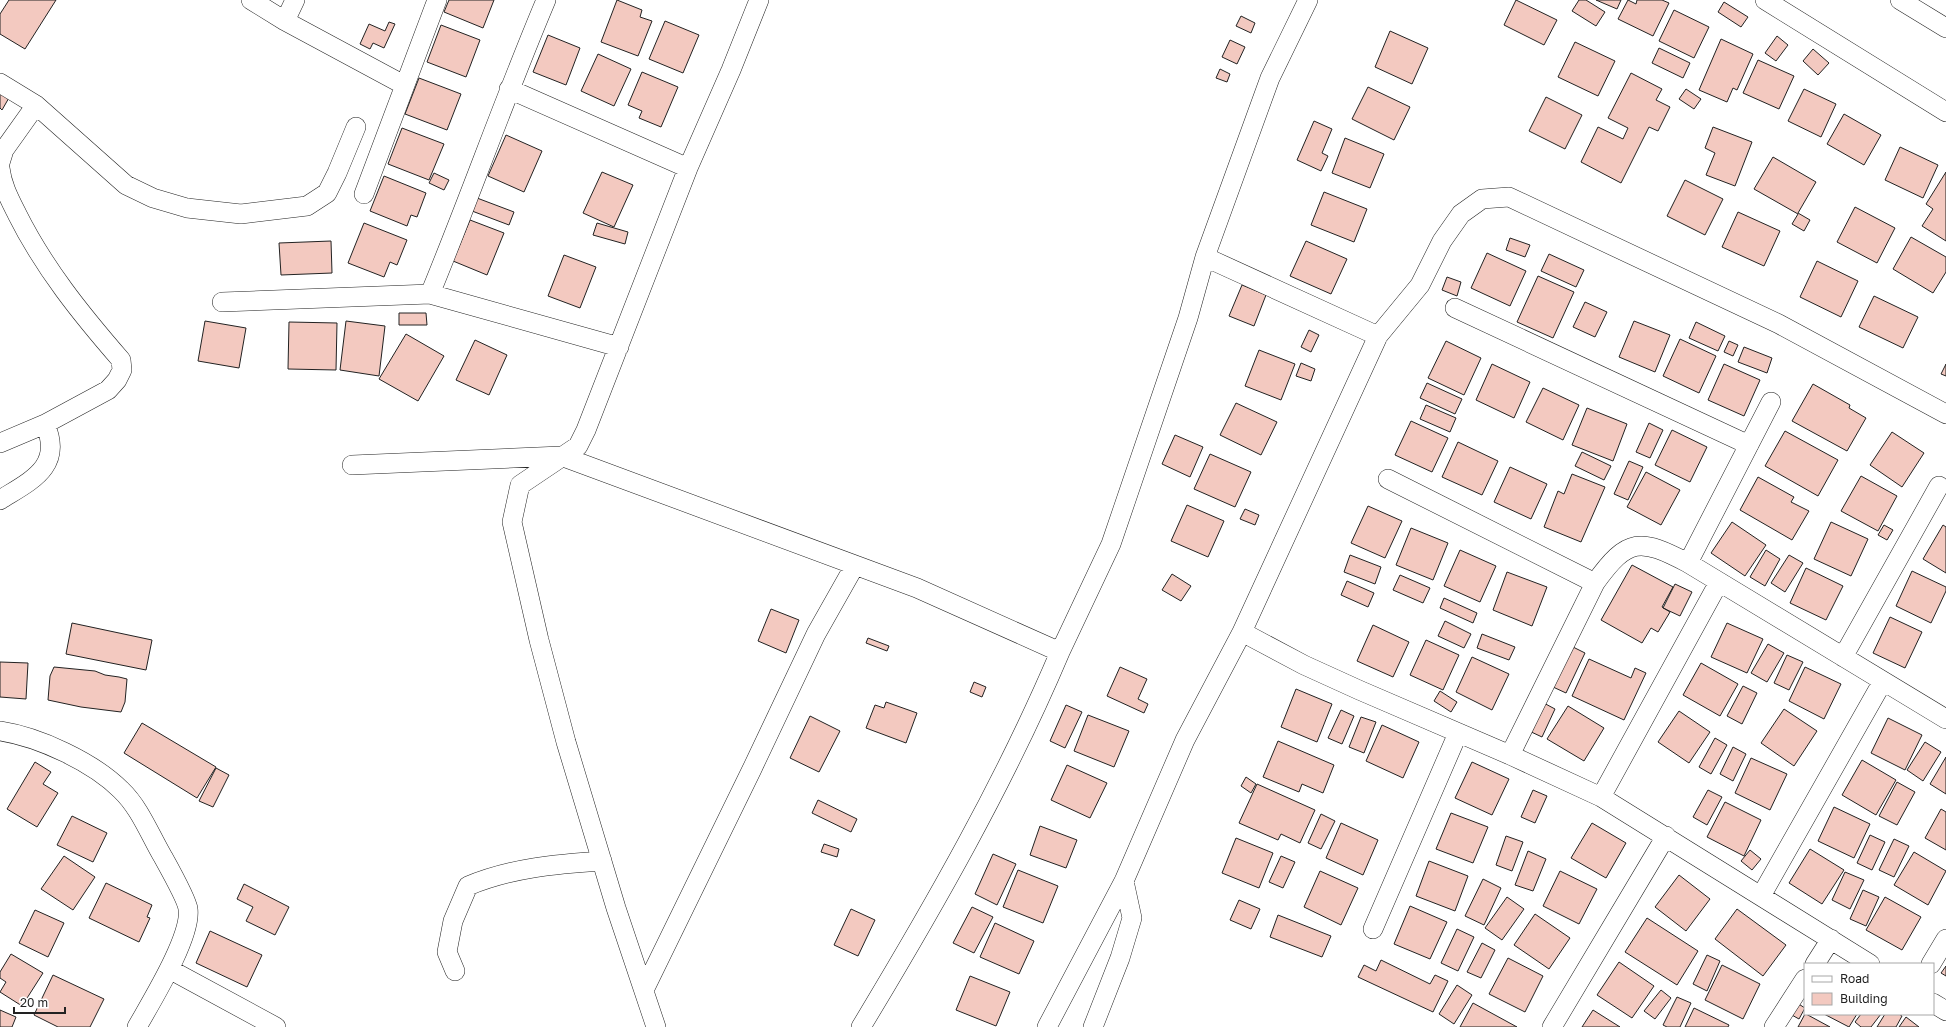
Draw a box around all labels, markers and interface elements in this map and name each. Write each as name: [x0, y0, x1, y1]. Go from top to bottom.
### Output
legend: [1804, 963, 1934, 1015]
text: Road: [1840, 971, 1869, 986]
scale bar: [14, 989, 65, 1015]
text: Building: [1840, 991, 1888, 1006]
text: 20 m: [20, 995, 48, 1010]

